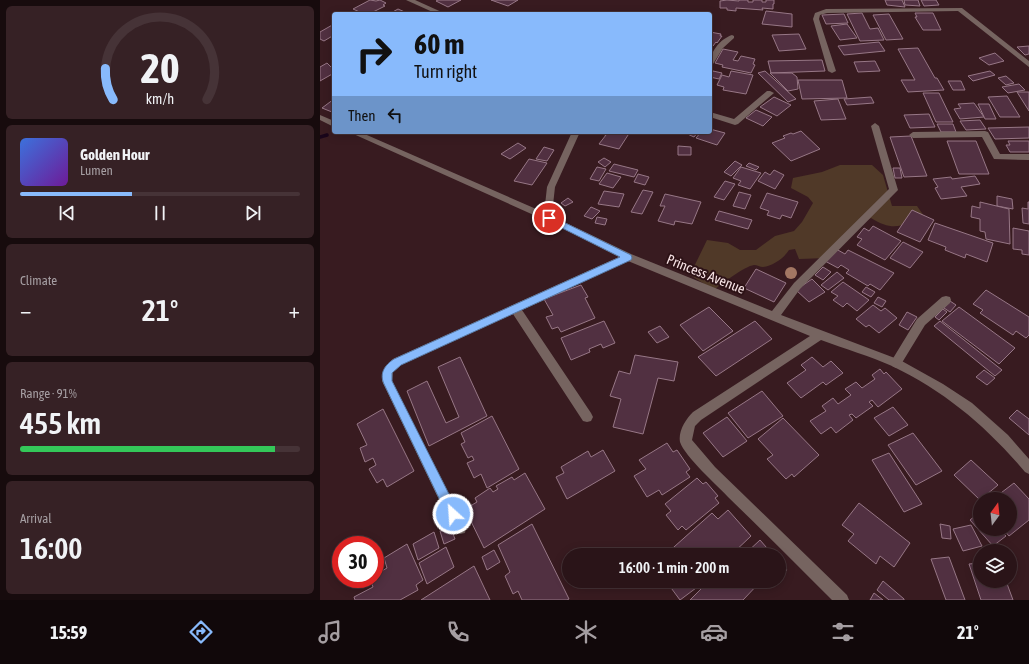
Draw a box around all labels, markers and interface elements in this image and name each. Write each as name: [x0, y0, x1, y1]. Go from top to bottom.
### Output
icon: right: [348, 28, 400, 80]
text: 60 m: [414, 28, 464, 60]
text: 20: [140, 44, 180, 92]
text: Turn right: [414, 61, 477, 82]
text: km/h: [146, 91, 174, 107]
icon: left: [384, 104, 406, 126]
text: Then: [348, 107, 376, 124]
text: Golden Hour: [80, 146, 150, 163]
text: Lumen: [80, 163, 113, 178]
pin: [532, 201, 566, 235]
icon: previous: [56, 202, 78, 224]
icon: pause: [149, 202, 171, 224]
icon: next: [242, 202, 264, 224]
icon: arrive: [538, 207, 560, 229]
street label: Princess Avenue: [664, 251, 748, 297]
text: Climate: [20, 273, 57, 288]
text: 21°: [142, 293, 178, 327]
text: −: [20, 297, 31, 323]
text: +: [289, 297, 300, 323]
text: Range · 91%: [20, 386, 77, 401]
text: 455 km: [20, 406, 101, 440]
north arrow: [973, 492, 1017, 536]
map controls: [973, 492, 1017, 588]
position arrow: [432, 493, 474, 535]
text: Arrival: [20, 511, 52, 526]
text: 16:00: [20, 531, 82, 565]
speed limit sign: 30: [332, 536, 384, 588]
button: layers: [973, 544, 1017, 588]
text: 16:00 · 1 min · 200 m: [619, 559, 729, 576]
icon: directions: [187, 618, 215, 646]
icon: music: [316, 618, 344, 646]
icon: phone: [444, 618, 472, 646]
icon: climate: [572, 618, 600, 646]
icon: car: [700, 618, 728, 646]
icon: filters: [829, 618, 857, 646]
text: 15:59: [50, 622, 87, 643]
text: 21°: [957, 622, 979, 643]

